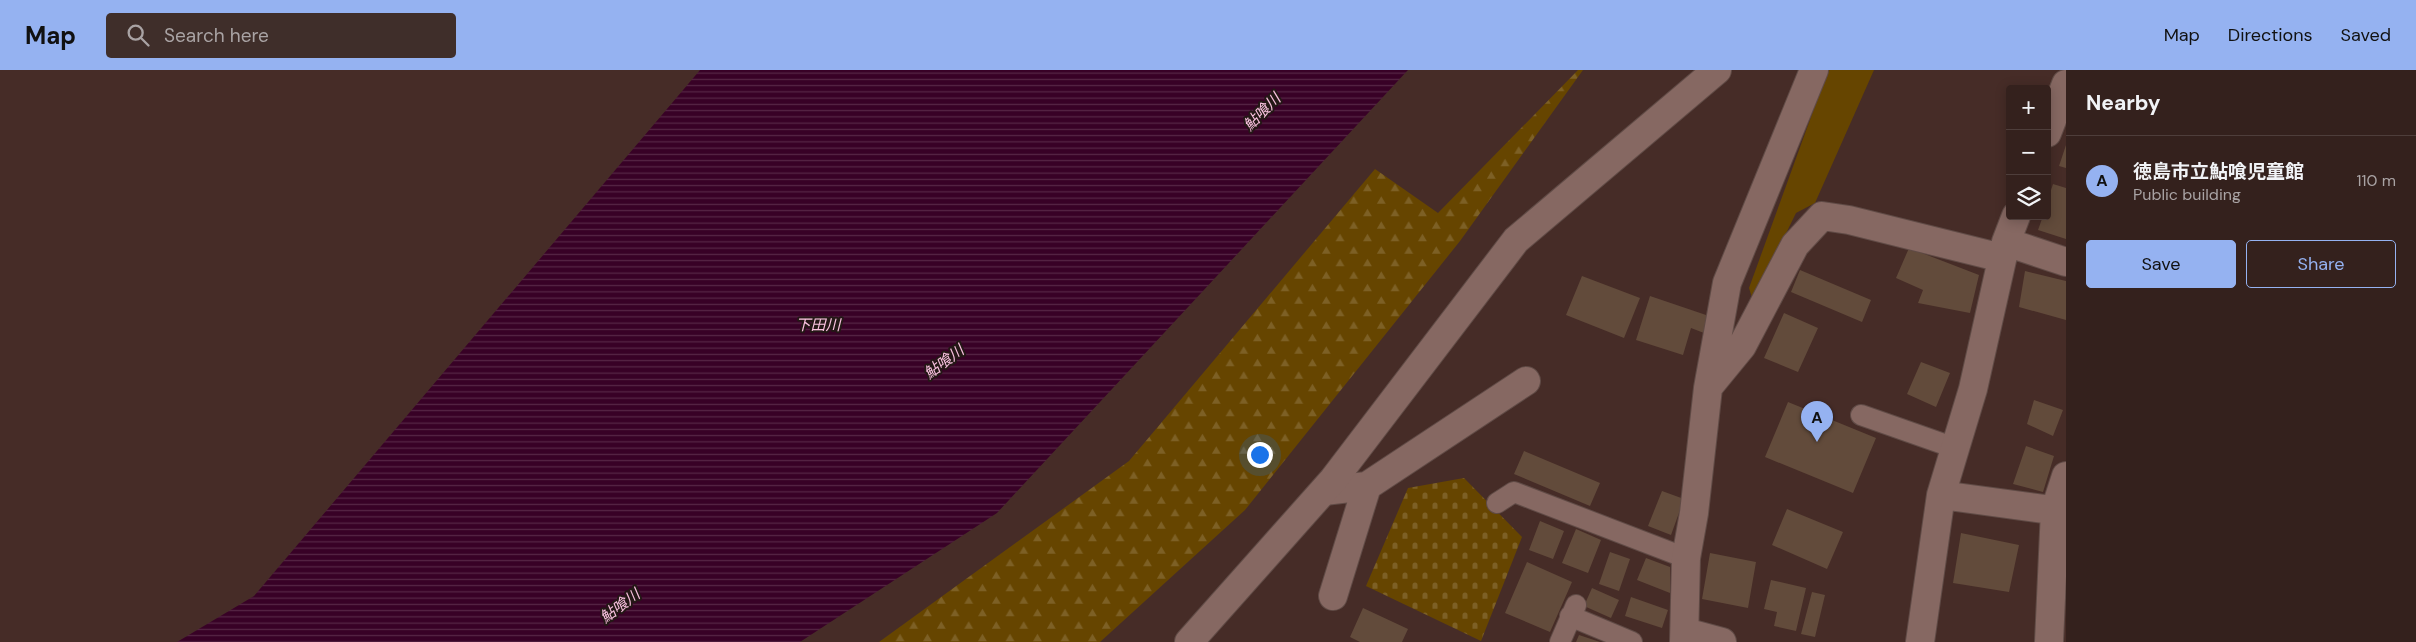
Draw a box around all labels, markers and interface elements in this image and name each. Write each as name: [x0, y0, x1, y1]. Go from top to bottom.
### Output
search box: [106, 13, 456, 58]
text: Map: [25, 20, 76, 51]
icon: search: [124, 21, 152, 49]
text: Search here: [164, 23, 269, 48]
text: Map: [2164, 23, 2200, 47]
text: Directions: [2228, 23, 2313, 47]
text: Saved: [2341, 23, 2391, 47]
map controls: [2006, 85, 2051, 220]
button: +: [2006, 85, 2051, 130]
water label: 鮎喰川: [1239, 88, 1286, 135]
text: Nearby: [2086, 89, 2160, 117]
button: −: [2006, 130, 2051, 175]
text: 徳島市立鮎喰児童館: [2133, 159, 2304, 184]
text: A: [2096, 170, 2108, 191]
text: 110 m: [2357, 170, 2396, 191]
button: layers: [2006, 175, 2051, 220]
text: Public building: [2133, 184, 2241, 205]
button: Save: [2086, 240, 2236, 288]
button: Share: [2246, 240, 2396, 288]
water label: 下田川: [795, 315, 842, 335]
water label: 鮎喰川: [920, 339, 970, 384]
pin: A: [1801, 401, 1833, 442]
your location: [1247, 442, 1273, 468]
water label: 鮎喰川: [596, 583, 646, 628]

